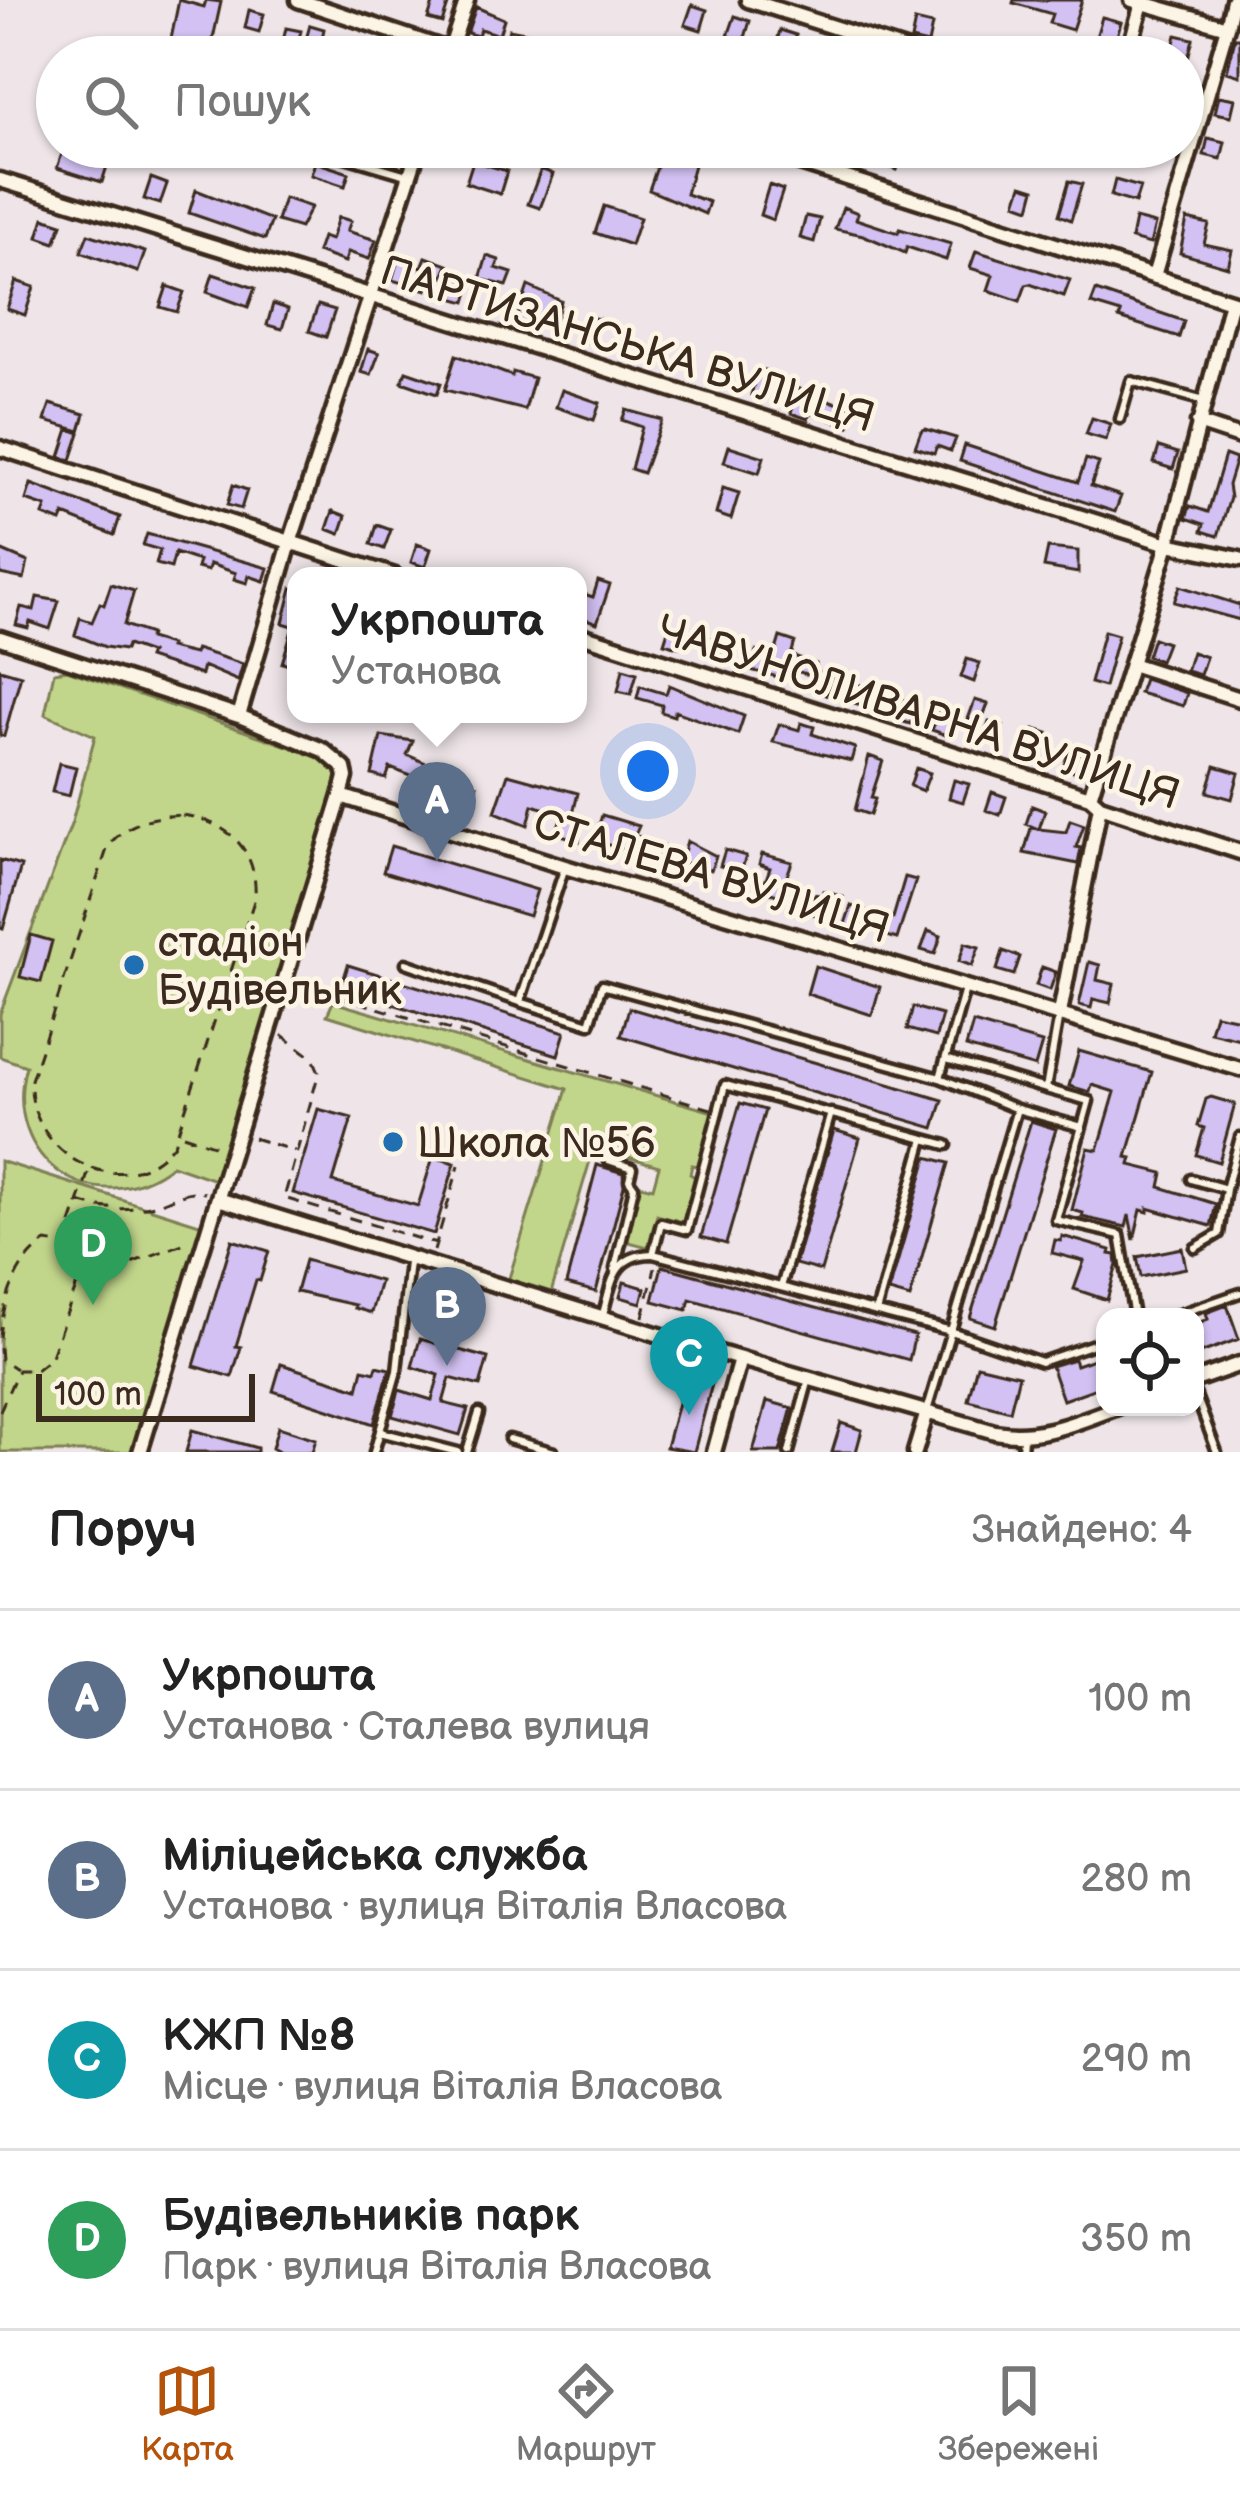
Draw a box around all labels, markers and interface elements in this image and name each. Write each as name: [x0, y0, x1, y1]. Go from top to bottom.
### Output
search box: [36, 36, 1204, 168]
icon: search: [78, 69, 144, 135]
text: Пошук: [174, 75, 311, 130]
street label: ПАРТИЗАНСЬКА ВУЛИЦЯ: [374, 246, 880, 445]
popup: [287, 567, 587, 723]
text: Укрпошта: [330, 594, 544, 649]
street label: ЧАВУНОЛИВАРНА ВУЛИЦЯ: [651, 605, 1186, 822]
text: Установа: [330, 649, 501, 696]
your location: [618, 741, 678, 801]
pin: A: [398, 762, 476, 861]
street label: СТАЛЕВА ВУЛИЦЯ: [527, 799, 895, 956]
place label: стадіон Будівельник: [158, 918, 403, 1017]
marker: стадіон Будівельник: [121, 952, 147, 978]
place label: Школа №56: [417, 1119, 656, 1170]
marker: Школа №56: [380, 1129, 406, 1155]
pin: D: [54, 1206, 132, 1305]
pin: B: [408, 1267, 486, 1366]
map controls: [1096, 1308, 1204, 1416]
button: locate: [1096, 1308, 1204, 1416]
pin: C: [650, 1316, 728, 1415]
scale bar: [36, 1368, 255, 1421]
text: 100 m: [54, 1375, 142, 1415]
text: Поруч: [48, 1500, 197, 1561]
text: Знайдено: 4: [972, 1507, 1192, 1554]
text: Укрпошта: [162, 1649, 375, 1704]
text: A: [75, 1676, 99, 1723]
text: 100 m: [1088, 1676, 1192, 1723]
text: Установа · Сталева вулиця: [162, 1704, 650, 1751]
text: Міліцейська служба: [162, 1829, 587, 1884]
text: B: [73, 1856, 101, 1903]
text: 280 m: [1081, 1856, 1192, 1903]
text: Установа · вулиця Віталія Власова: [162, 1884, 787, 1931]
text: КЖП №8: [162, 2009, 356, 2064]
text: C: [73, 2036, 101, 2083]
text: 290 m: [1081, 2036, 1192, 2083]
text: Місце · вулиця Віталія Власова: [162, 2064, 723, 2111]
text: Будівельників парк: [162, 2189, 579, 2244]
text: D: [73, 2216, 101, 2263]
text: 350 m: [1080, 2216, 1192, 2263]
text: Парк · вулиця Віталія Власова: [162, 2244, 711, 2291]
tab: Карта: [141, 2358, 234, 2470]
tab: Маршрут: [516, 2358, 656, 2470]
tab: Збережені: [938, 2358, 1099, 2470]

